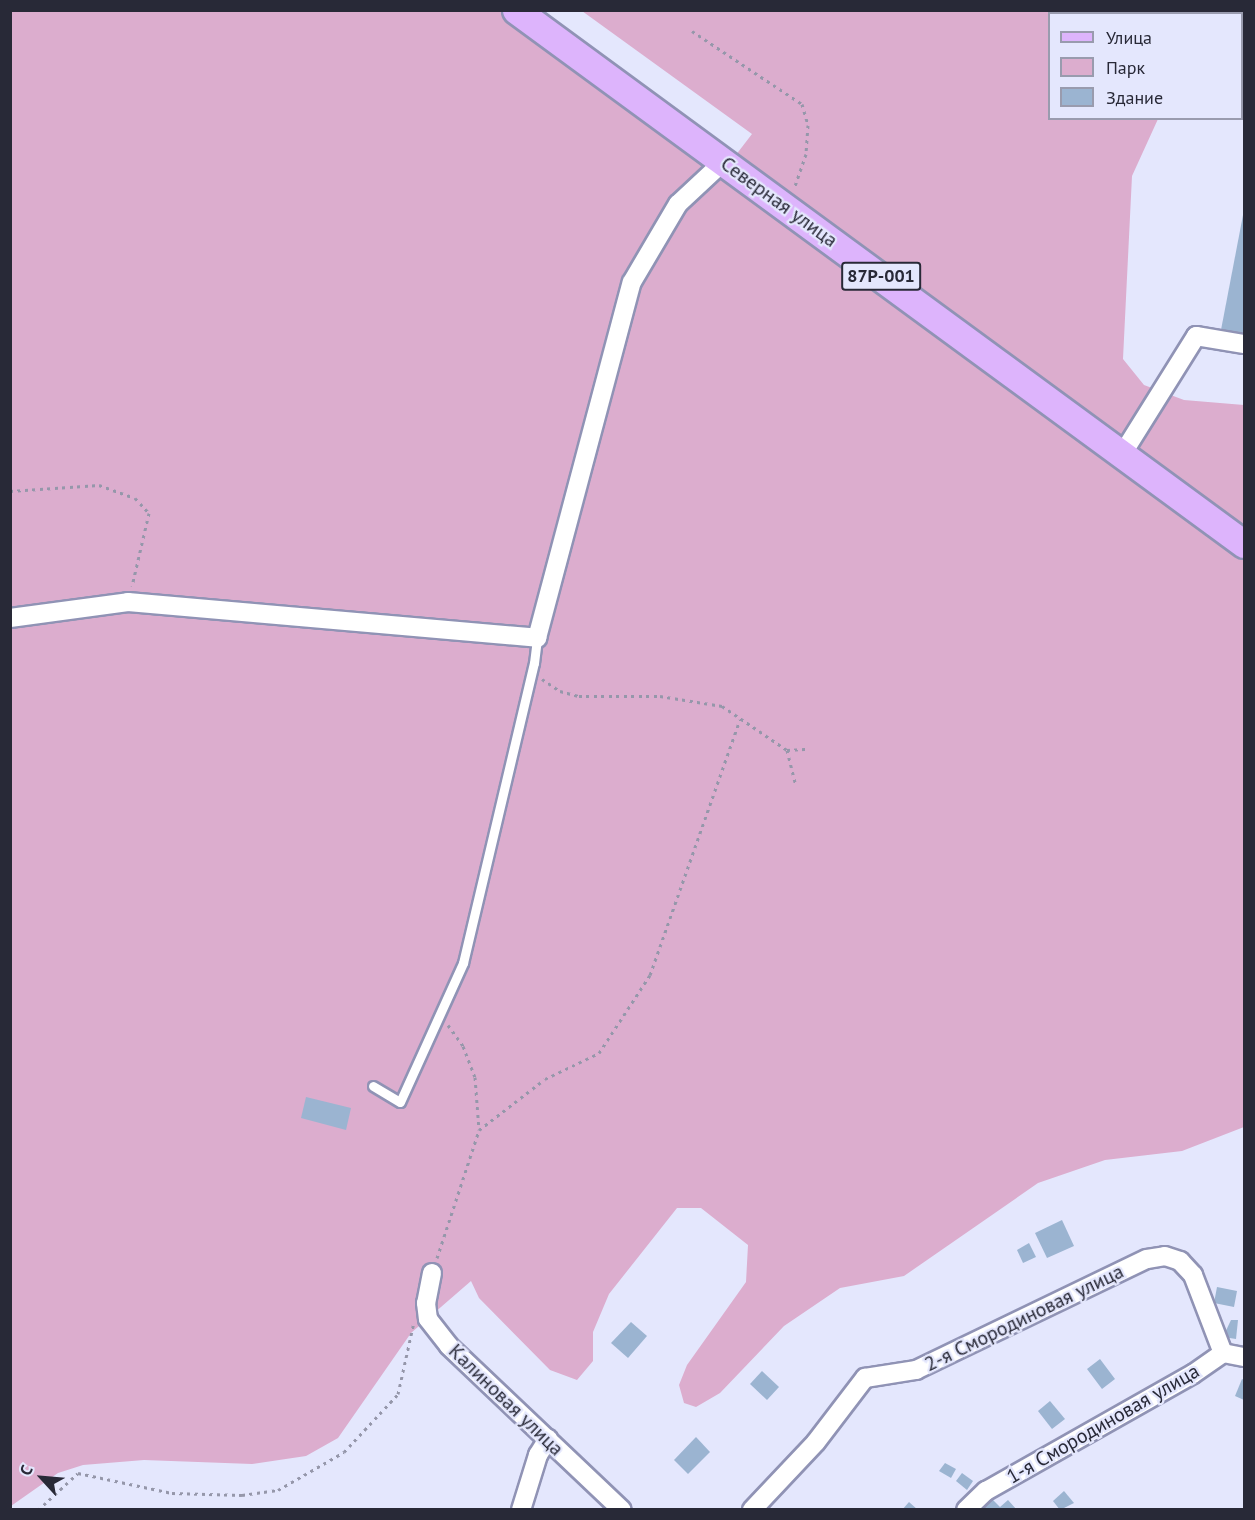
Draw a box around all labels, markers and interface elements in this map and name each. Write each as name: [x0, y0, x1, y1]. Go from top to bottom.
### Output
legend: [1048, 12, 1243, 120]
text: Улица: [1106, 26, 1152, 49]
text: Парк: [1106, 56, 1145, 79]
text: Здание: [1106, 86, 1163, 109]
street label: Северная улица: [716, 152, 842, 252]
road number: 87Р-001: [840, 261, 922, 291]
street label: 2-я Смородиновая улица: [921, 1259, 1127, 1377]
street label: Калиновая улица: [444, 1339, 568, 1461]
street label: 1-я Смородиновая улица: [1002, 1359, 1204, 1489]
north arrow: [12, 1448, 72, 1508]
text: С: [15, 1462, 37, 1479]

